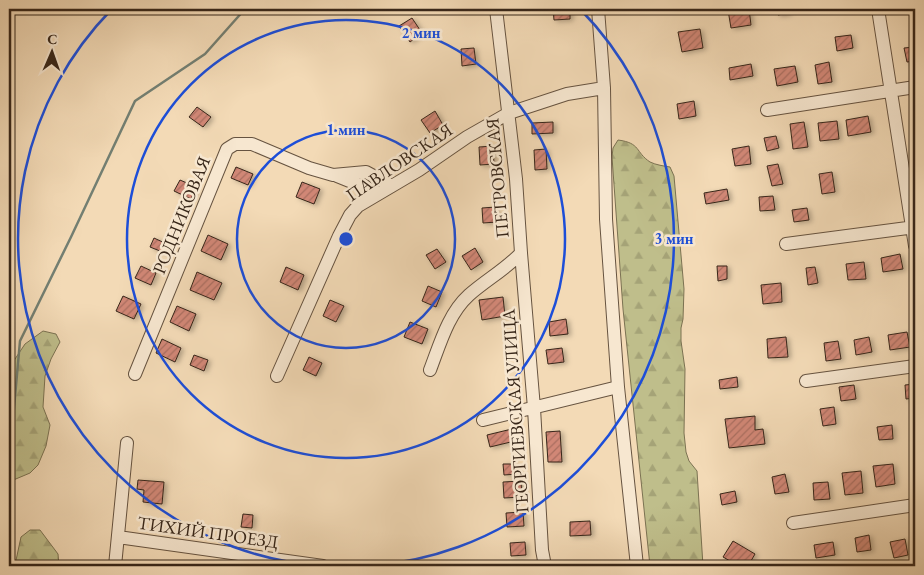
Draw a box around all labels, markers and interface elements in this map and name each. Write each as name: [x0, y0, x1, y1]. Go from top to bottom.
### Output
text: 2 мин: [401, 23, 441, 42]
north arrow: [28, 28, 78, 78]
text: С: [47, 30, 58, 48]
street label: ПЕТРОВСКАЯ: [480, 117, 514, 239]
street label: ПАВЛОВСКАЯ: [341, 118, 457, 206]
text: 1 мин: [326, 120, 366, 139]
street label: РОДНИКОВАЯ: [147, 153, 215, 277]
text: 3 мин: [654, 229, 694, 248]
centre of rings: [337, 230, 355, 248]
street label: ГЕОРГИЕВСКАЯ УЛИЦА: [496, 308, 534, 514]
street label: ТИХИЙ ПРОЕЗД: [136, 511, 280, 553]

